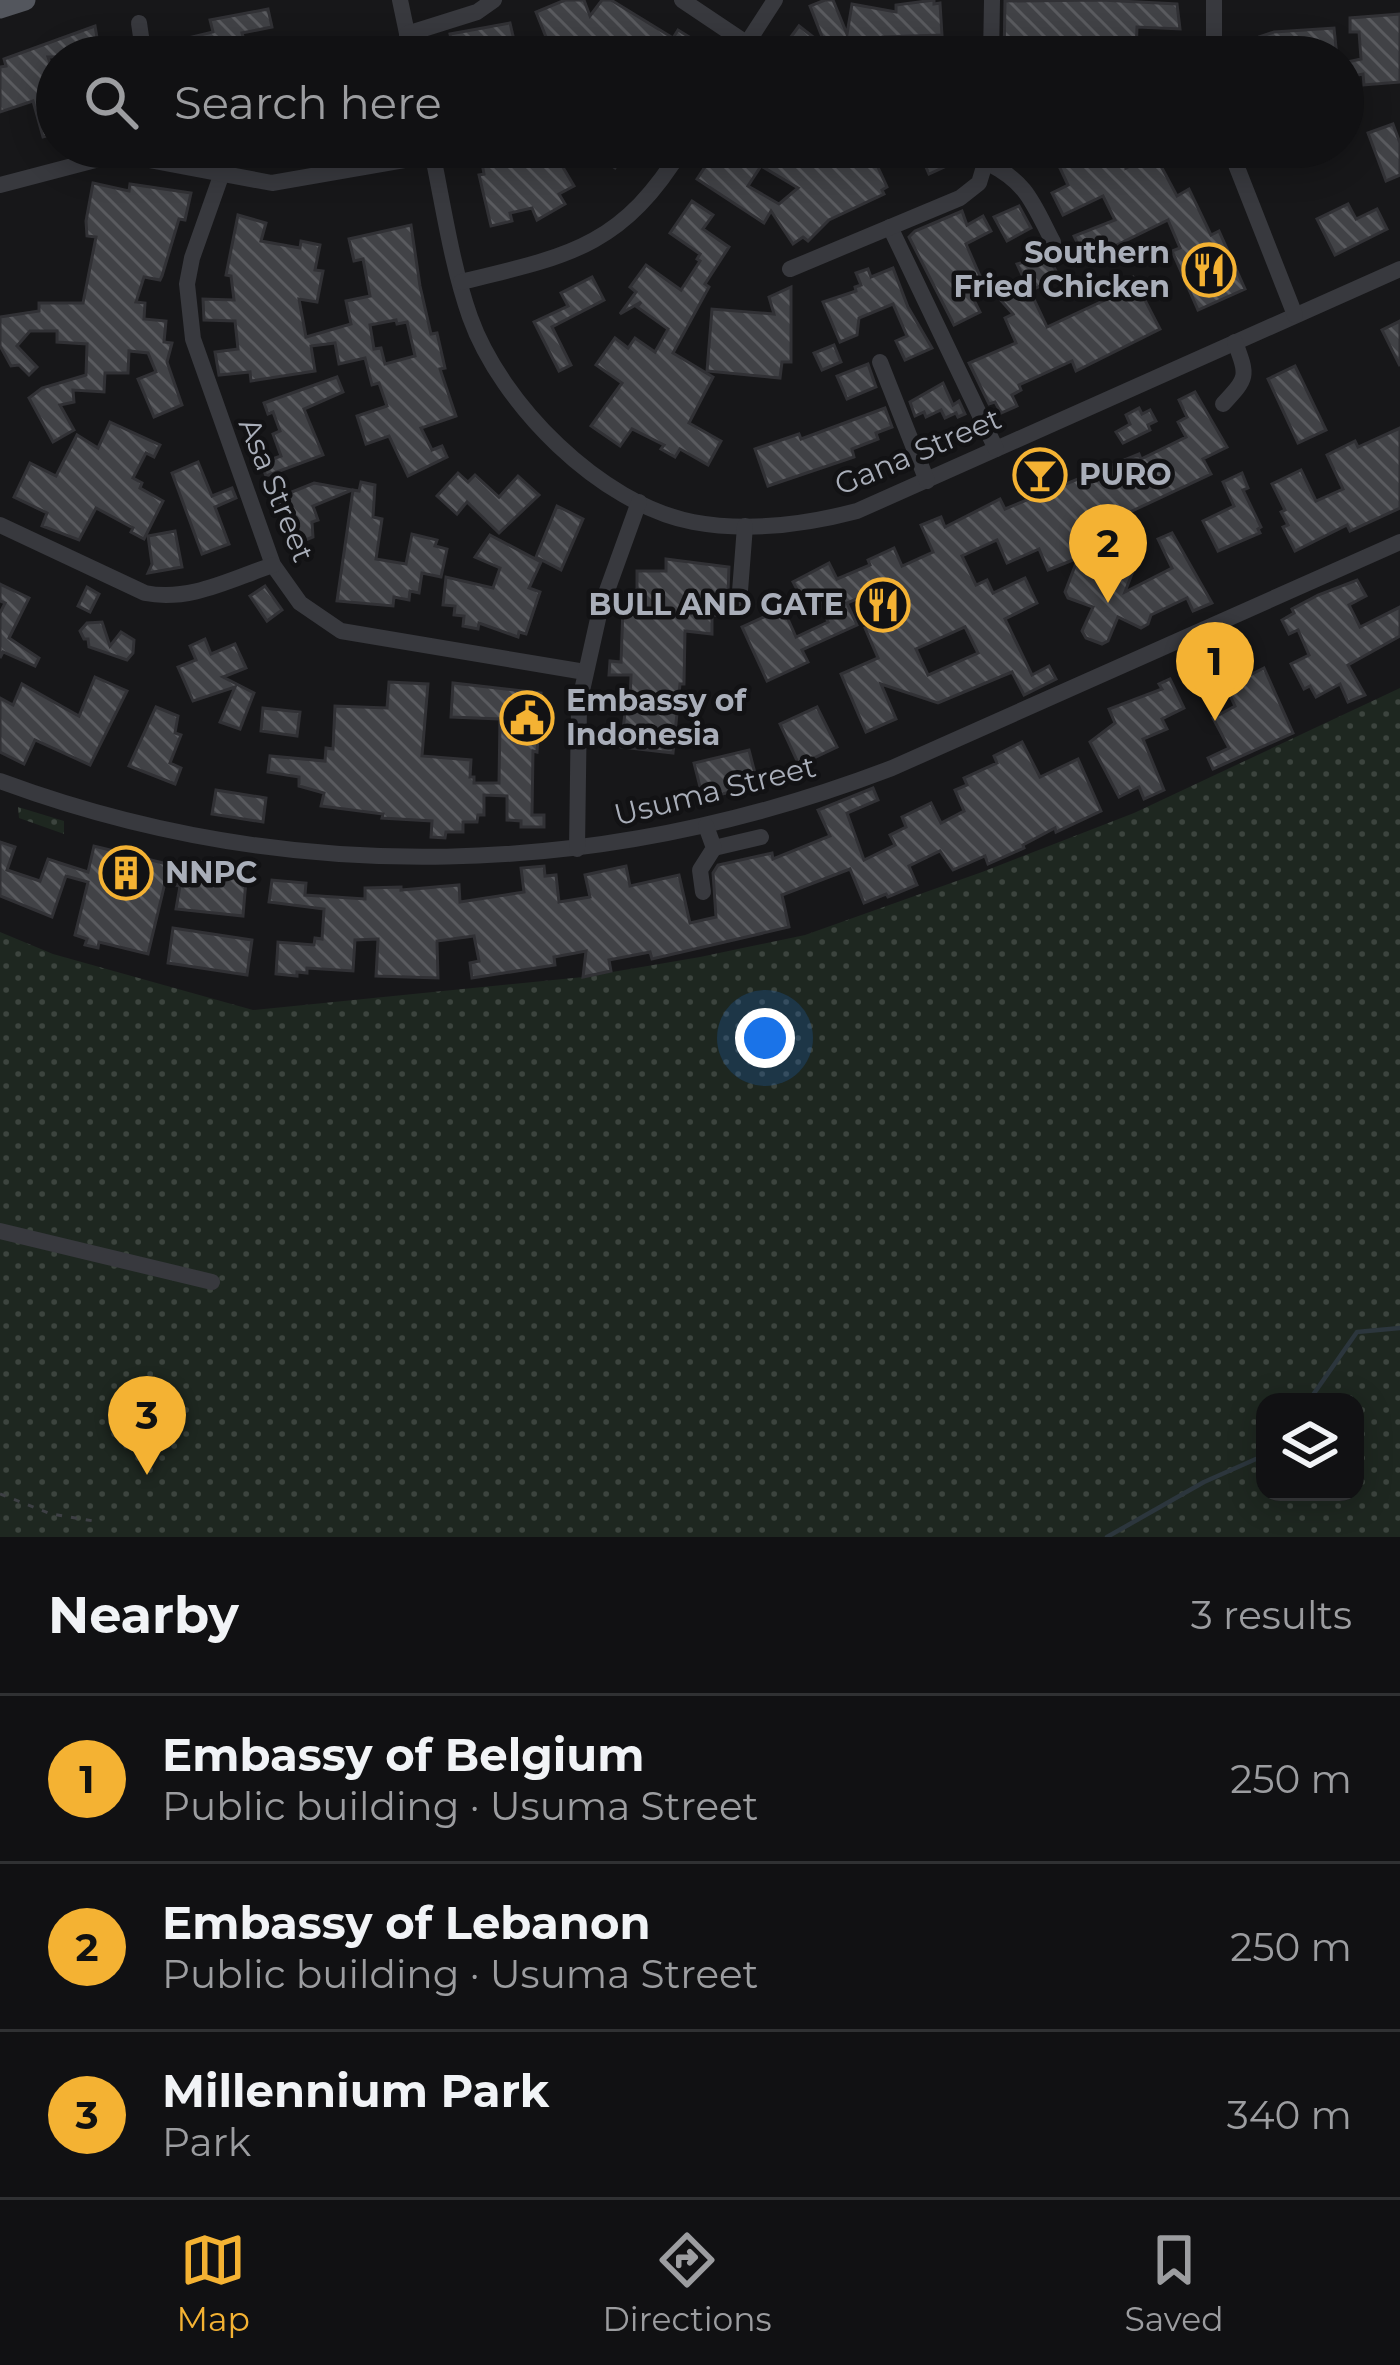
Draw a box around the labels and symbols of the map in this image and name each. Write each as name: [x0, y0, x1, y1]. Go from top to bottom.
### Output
place label: Southern Fried Chicken: [953, 234, 1170, 305]
restaurant icon: Southern Fried Chicken: [1181, 242, 1237, 298]
street label: Gana Street: [829, 400, 1007, 503]
street label: Asa Street: [231, 412, 322, 567]
bar icon: PURO: [1012, 447, 1068, 503]
place label: PURO: [1079, 456, 1172, 493]
pin: 2: [1069, 504, 1147, 603]
restaurant icon: BULL AND GATE: [855, 577, 911, 633]
place label: BULL AND GATE: [588, 586, 844, 623]
pin: 1: [1176, 622, 1254, 721]
place label: Embassy of Indonesia: [566, 682, 747, 753]
public building icon: Embassy of Indonesia: [499, 690, 555, 746]
street label: Usuma Street: [610, 748, 820, 833]
building icon: NNPC: [98, 845, 154, 901]
place label: NNPC: [165, 854, 257, 891]
your location: [735, 1008, 795, 1068]
pin: 3: [108, 1376, 186, 1475]

